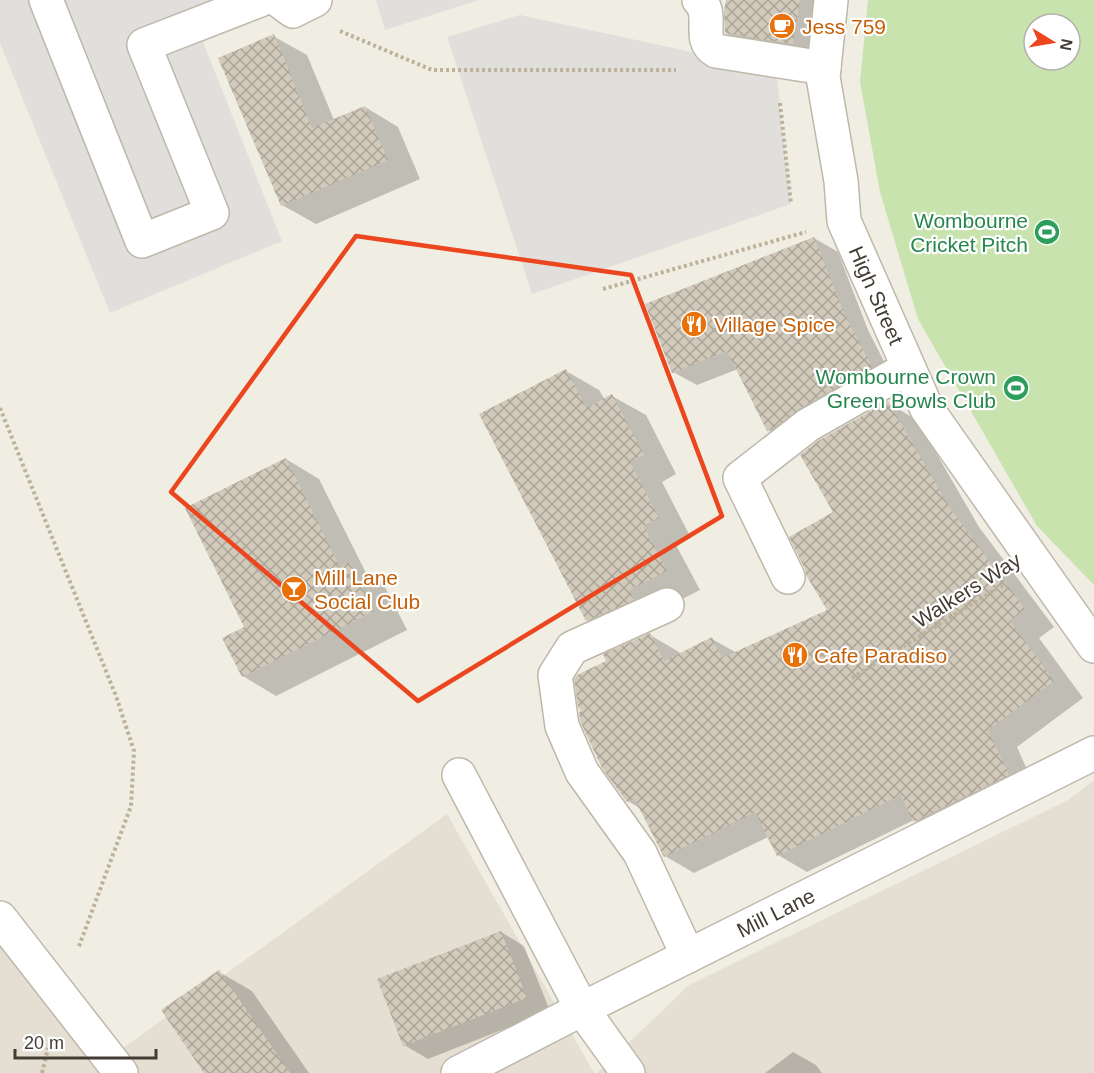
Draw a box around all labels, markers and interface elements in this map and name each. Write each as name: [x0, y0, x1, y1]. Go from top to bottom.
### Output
cafe icon: Jess 759: [767, 11, 797, 41]
north arrow: [1022, 12, 1082, 72]
place label: Jess 759: [802, 15, 886, 38]
text: N: [1057, 37, 1076, 52]
place label: Wombourne Cricket Pitch: [910, 209, 1028, 256]
sports icon: Wombourne Cricket Pitch: [1032, 217, 1062, 247]
street label: High Street: [845, 242, 909, 348]
restaurant icon: Village Spice: [679, 309, 709, 339]
place label: Village Spice: [714, 313, 835, 336]
place label: Wombourne Crown Green Bowls Club: [815, 365, 996, 412]
sports icon: Wombourne Crown Green Bowls Club: [1001, 373, 1031, 403]
street label: Walkers Way: [909, 548, 1025, 632]
place label: Mill Lane Social Club: [314, 566, 420, 613]
bar icon: Mill Lane Social Club: [279, 574, 309, 604]
restaurant icon: Cafe Paradiso: [780, 640, 810, 670]
place label: Cafe Paradiso: [814, 644, 947, 667]
street label: Mill Lane: [733, 883, 818, 941]
scale bar: [15, 1022, 156, 1060]
text: 20 m: [24, 1033, 64, 1053]

